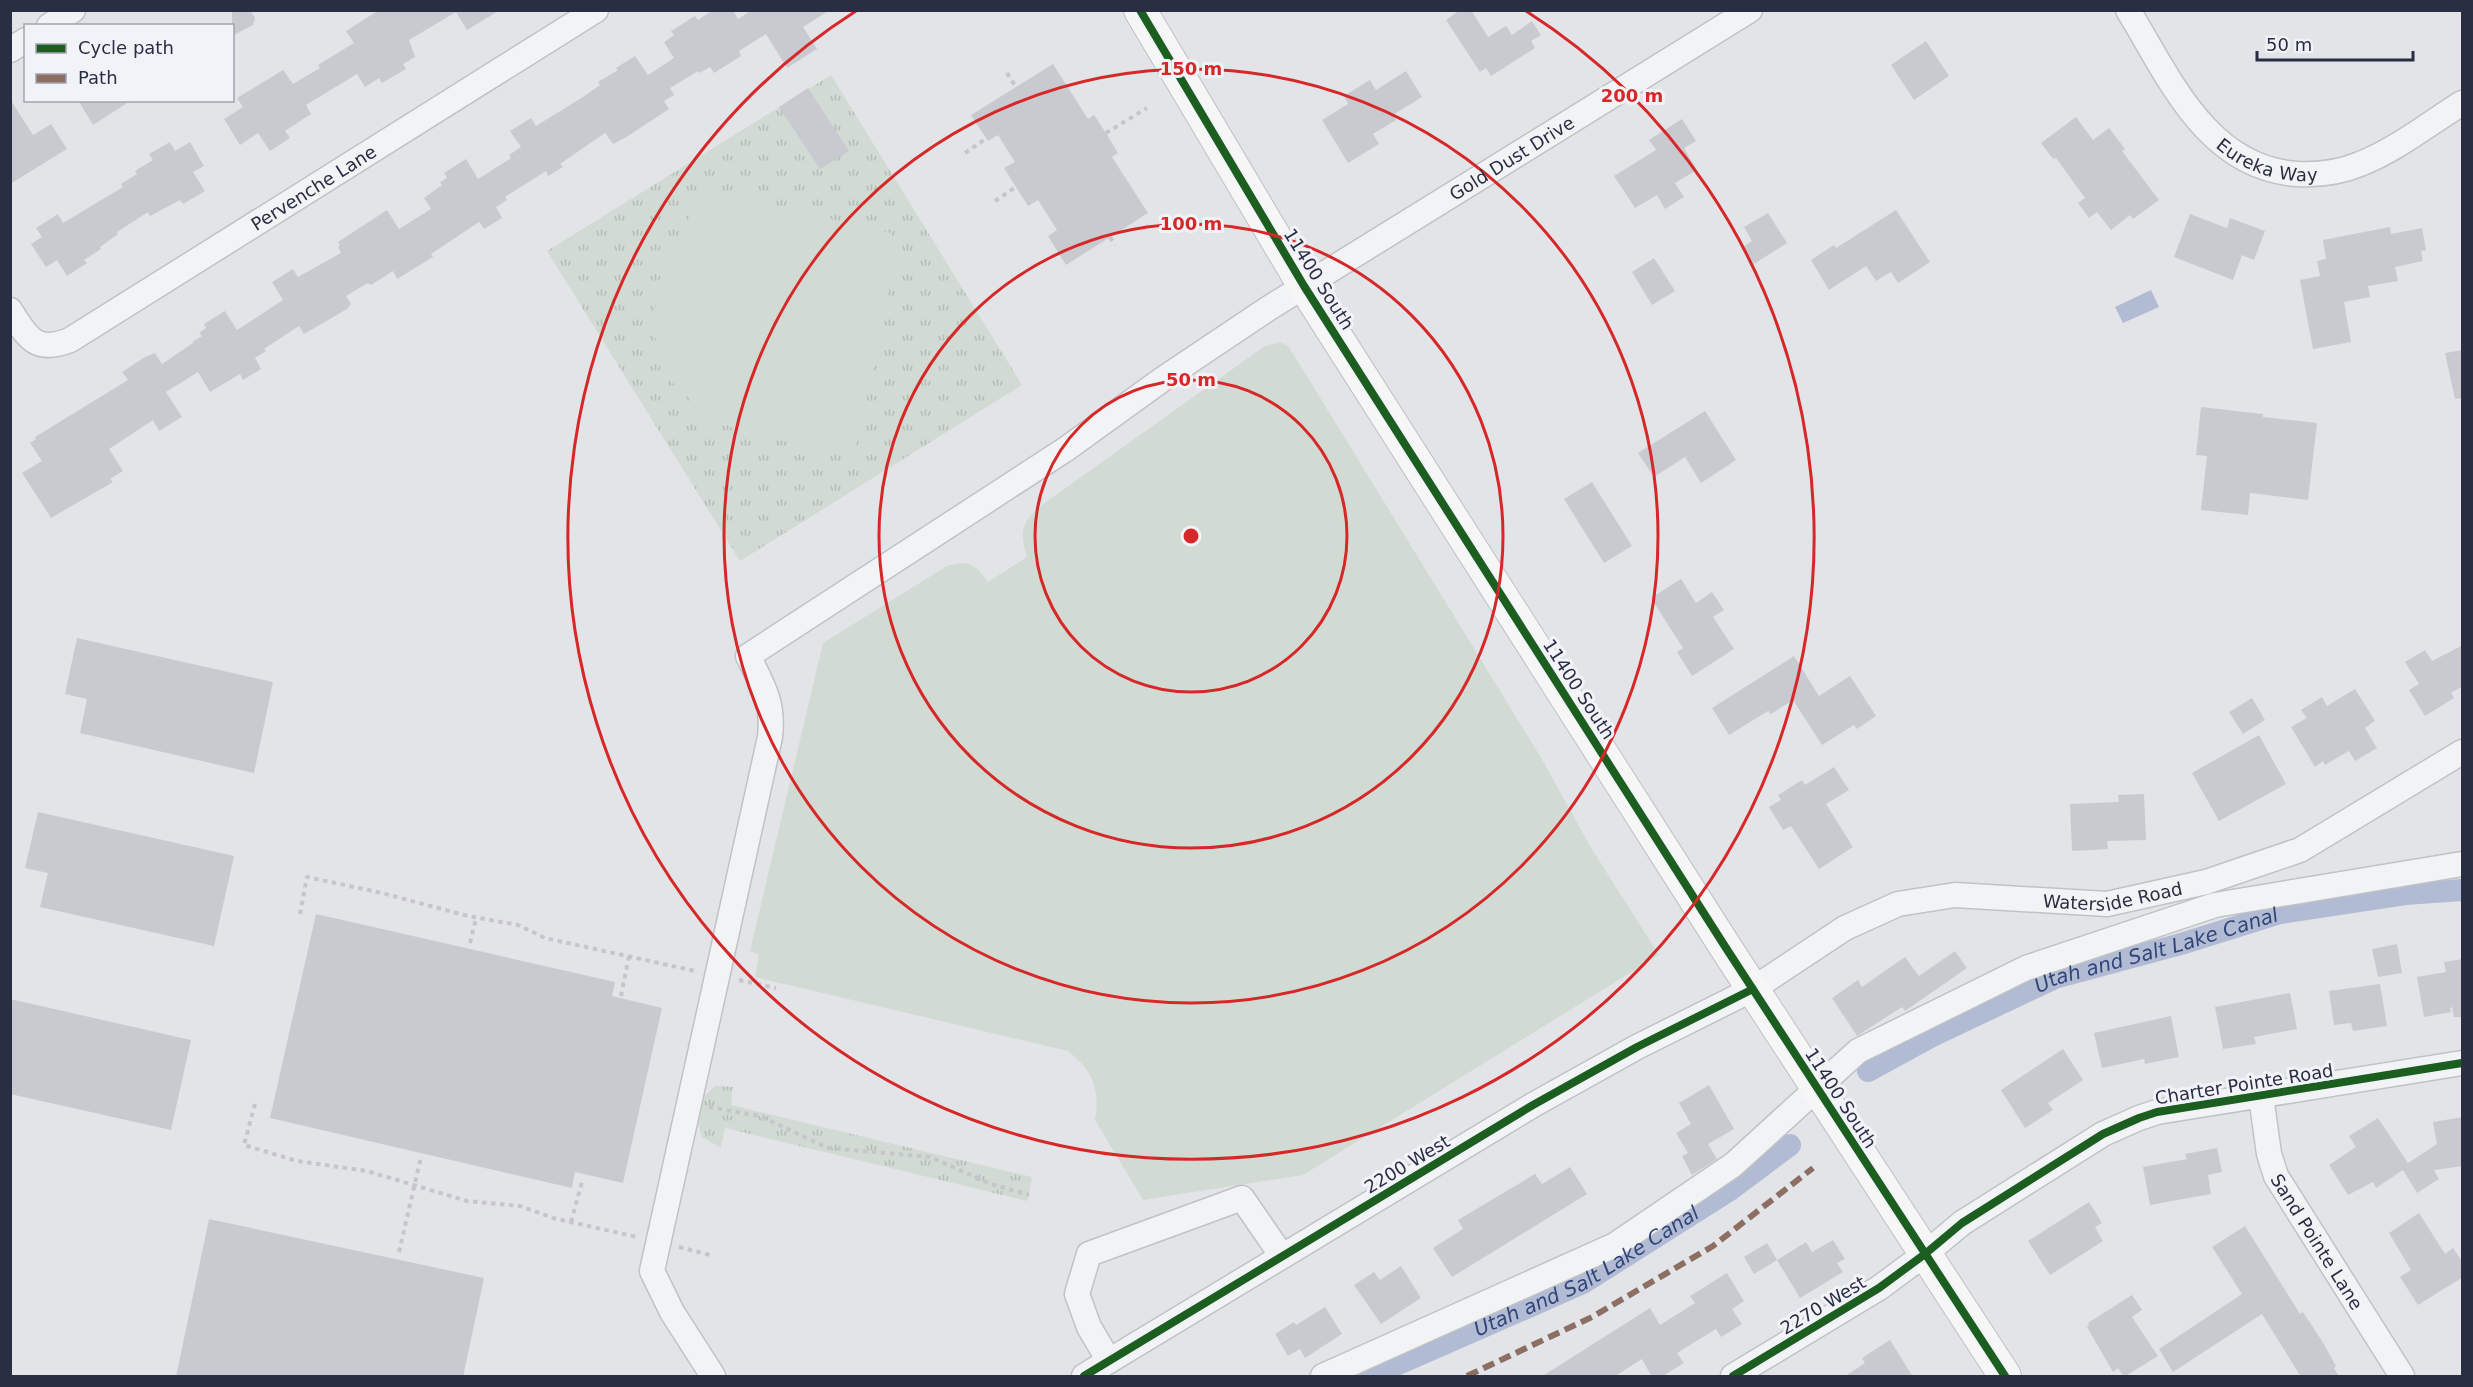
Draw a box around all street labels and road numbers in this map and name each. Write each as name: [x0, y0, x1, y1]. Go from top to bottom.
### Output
street label: Gold Dust Drive: [1445, 111, 1578, 204]
street label: Eureka Way: [2213, 133, 2318, 185]
street label: Pervenche Lane: [247, 140, 380, 234]
street label: 11400 South: [1280, 225, 1358, 333]
street label: 11400 South: [1539, 635, 1619, 743]
street label: Waterside Road: [2042, 877, 2184, 915]
street label: 11400 South: [1801, 1044, 1881, 1152]
street label: Charter Pointe Road: [2153, 1060, 2335, 1108]
street label: 2200 West: [1361, 1130, 1453, 1198]
street label: Sand Pointe Lane: [2267, 1170, 2368, 1313]
street label: 2270 West: [1777, 1271, 1869, 1339]

